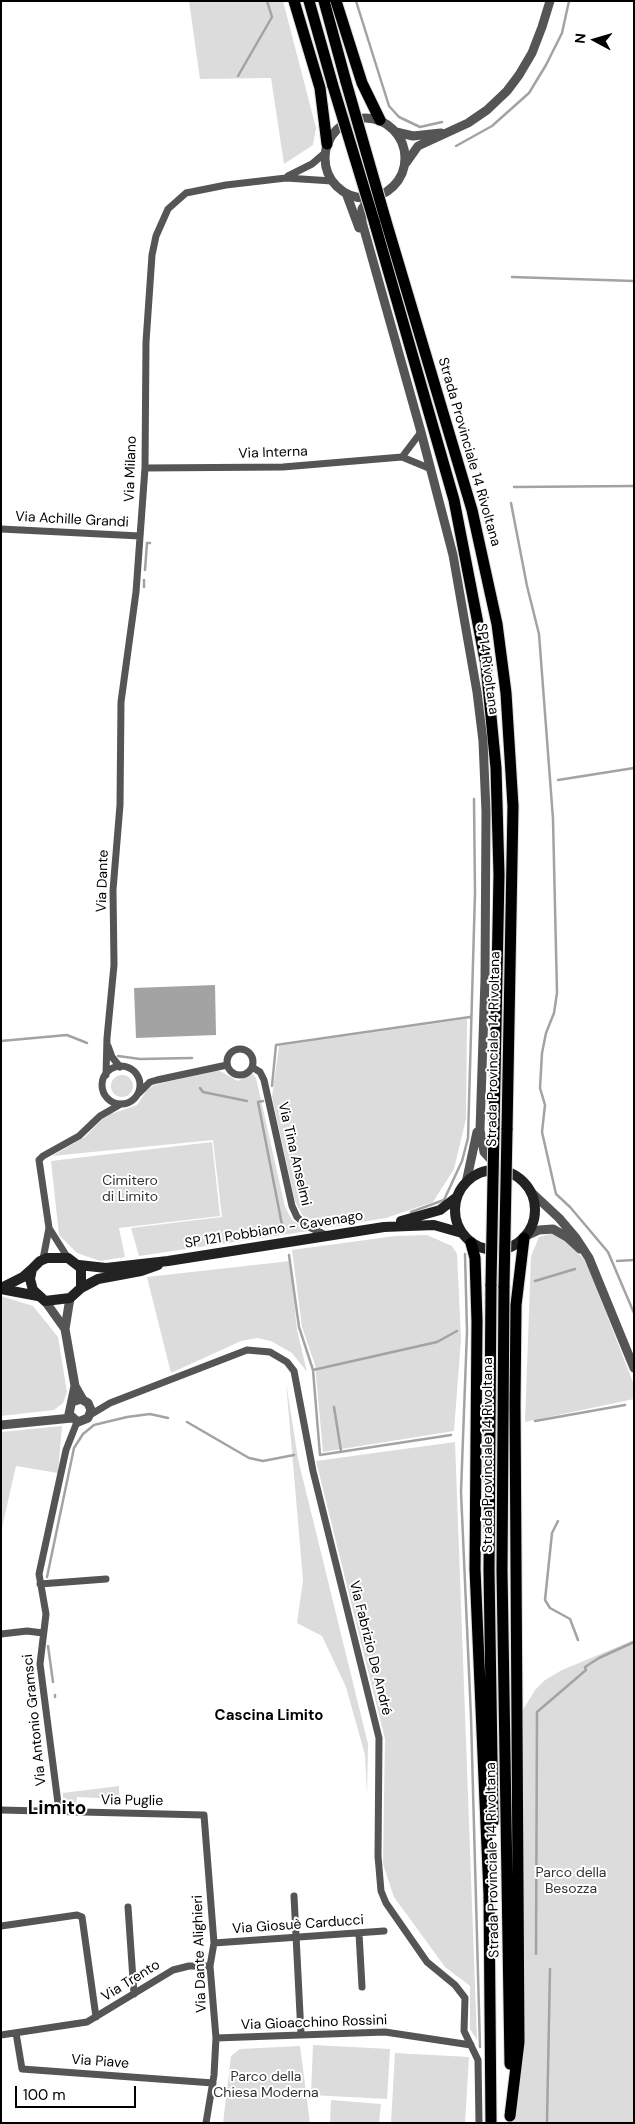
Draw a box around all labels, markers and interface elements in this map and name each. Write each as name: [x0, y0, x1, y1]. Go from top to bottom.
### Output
north arrow: [570, 15, 620, 65]
text: N: [571, 32, 590, 44]
street label: Strada Provinciale 14 Rivoltana: [434, 356, 504, 548]
street label: Via Milano: [121, 436, 141, 502]
street label: Via Interna: [238, 443, 308, 463]
street label: Via Achille Grandi: [15, 509, 129, 531]
street label: SP14 Rivoltana: [472, 622, 502, 716]
street label: Via Dante: [94, 849, 112, 913]
street label: Strada Provinciale 14 Rivoltana: [484, 951, 504, 1147]
street label: Via Tina Anselmi: [274, 1101, 314, 1207]
park label: Cimitero di Limito: [102, 1173, 158, 1206]
street label: SP 121 Pobbiano - Cavenago: [184, 1208, 364, 1252]
street label: Strada Provinciale 14 Rivoltana: [480, 1357, 496, 1553]
street label: Via Fabrizio De André: [345, 1579, 395, 1717]
street label: Via Antonio Gramsci: [20, 1653, 50, 1787]
district label: Cascina Limito: [215, 1707, 323, 1725]
street label: Strada Provinciale 14 Rivoltana: [483, 1762, 503, 1958]
street label: Via Puglie: [101, 1792, 163, 1810]
district label: Limito: [28, 1798, 86, 1820]
park label: Parco della Besozza: [536, 1865, 606, 1898]
street label: Via Dante Alighieri: [190, 1895, 210, 2013]
street label: Via Giosuè Carducci: [232, 1912, 364, 1938]
street label: Via Trento: [99, 1956, 163, 2006]
street label: Via Gioacchino Rossini: [241, 2012, 387, 2034]
street label: Via Piave: [71, 2052, 129, 2072]
park label: Parco della Chiesa Moderna: [213, 2069, 319, 2102]
scale bar: [18, 2076, 139, 2108]
text: 100 m: [23, 2085, 66, 2105]

